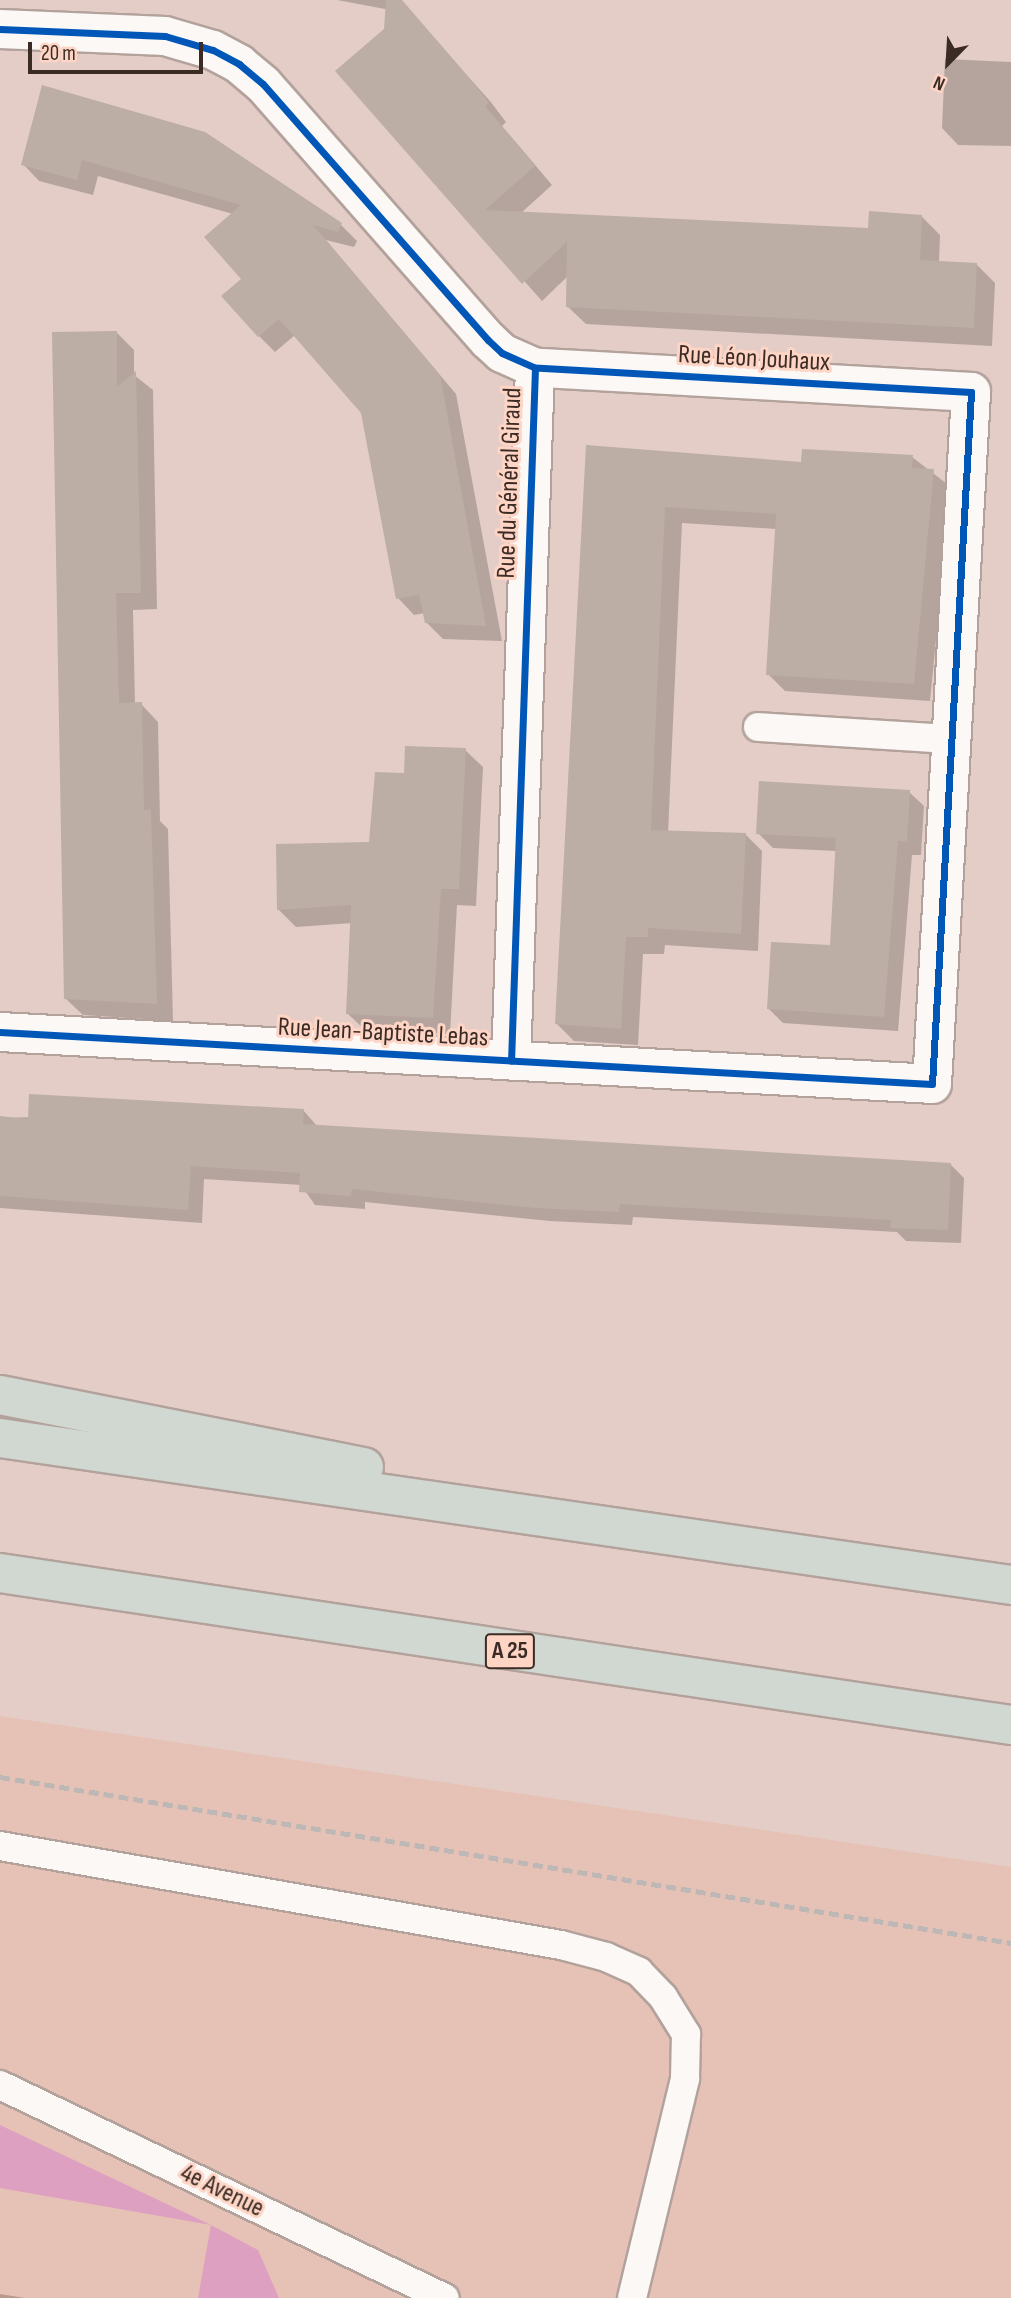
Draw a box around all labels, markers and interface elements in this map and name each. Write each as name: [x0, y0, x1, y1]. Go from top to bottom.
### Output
scale bar: [32, 28, 206, 72]
north arrow: [913, 28, 983, 98]
text: 20 m: [41, 41, 76, 66]
text: N: [930, 70, 949, 95]
street label: Rue Léon Jouhaux: [677, 339, 831, 379]
street label: Rue du Général Giraud: [491, 387, 529, 579]
street label: Rue Jean-Baptiste Lebas: [277, 1012, 489, 1054]
road number: A 25: [484, 1630, 536, 1672]
street label: 4e Avenue: [175, 2157, 269, 2225]

